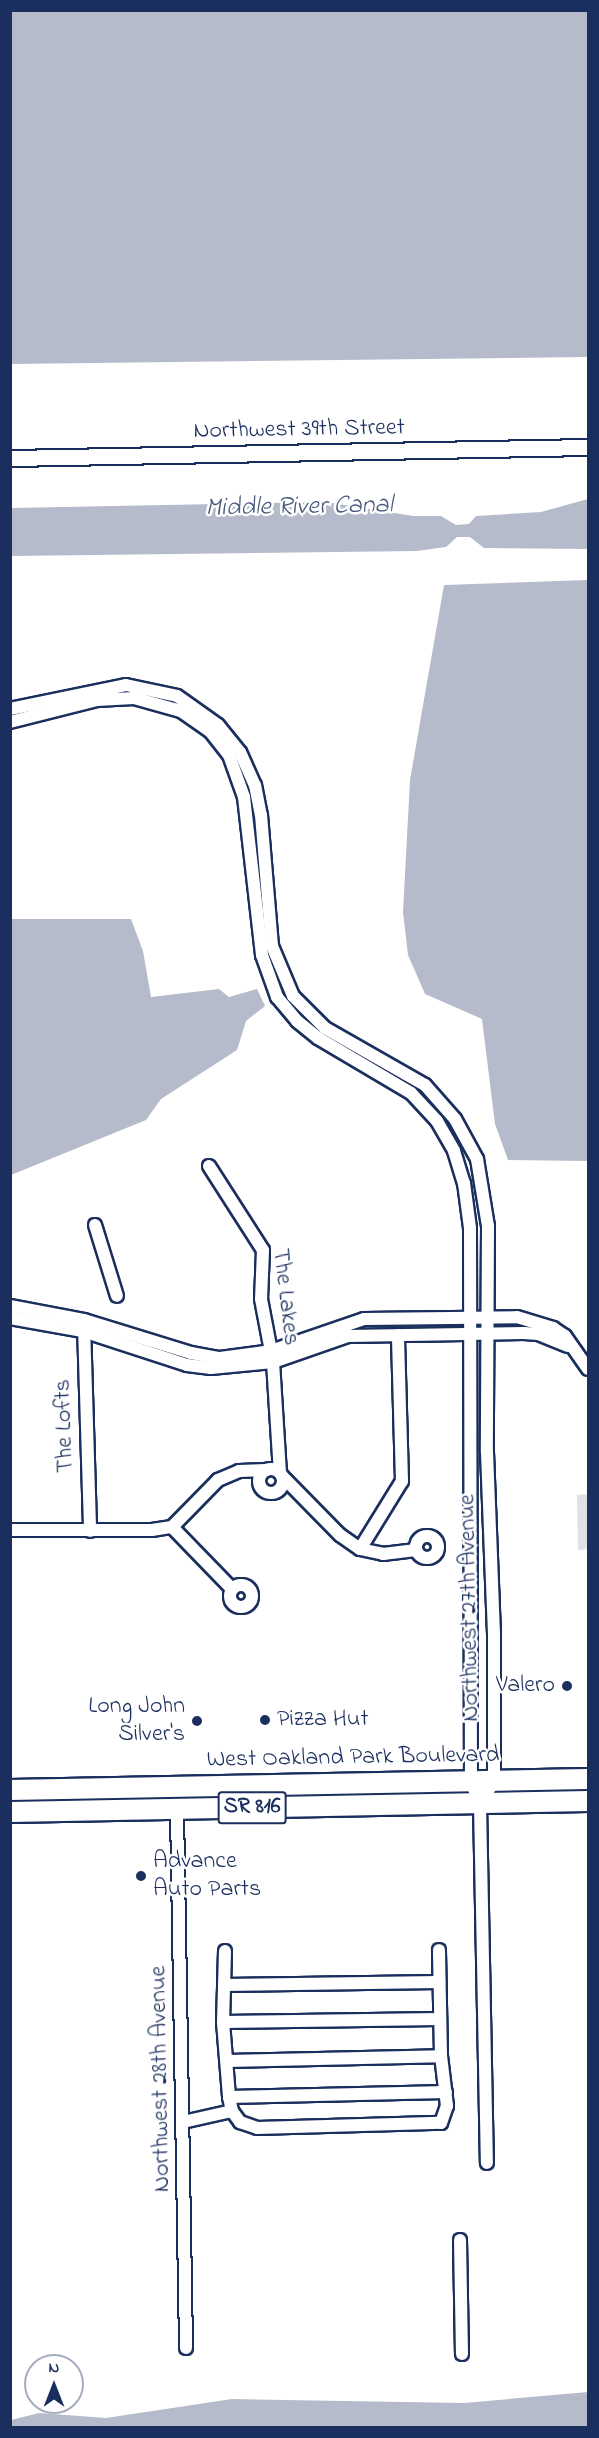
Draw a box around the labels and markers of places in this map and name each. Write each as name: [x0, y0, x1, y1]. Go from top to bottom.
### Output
place label: Valero: [496, 1672, 555, 1700]
marker: Valero: [560, 1679, 574, 1693]
place label: Long John Silver's: [88, 1693, 185, 1749]
place label: Pizza Hut: [277, 1706, 369, 1734]
marker: Pizza Hut: [258, 1713, 272, 1727]
marker: Long John Silver's: [190, 1714, 204, 1728]
place label: Advance Auto Parts: [153, 1848, 261, 1904]
marker: Advance Auto Parts: [134, 1869, 148, 1883]

